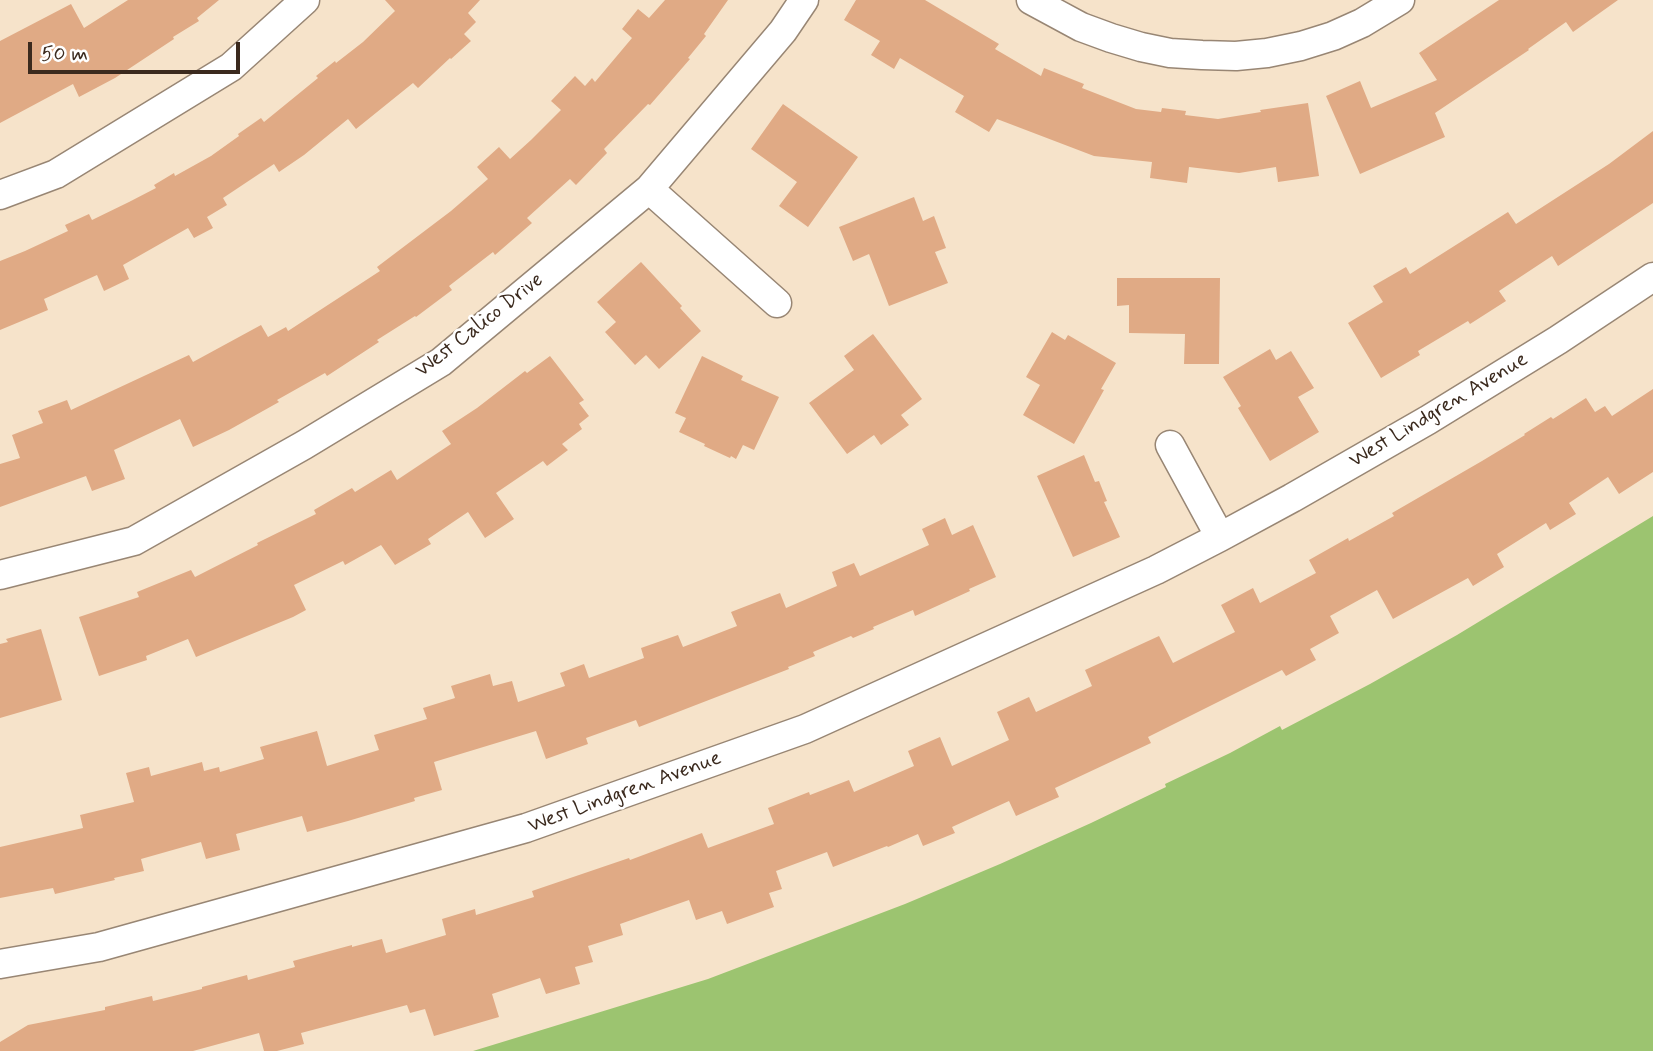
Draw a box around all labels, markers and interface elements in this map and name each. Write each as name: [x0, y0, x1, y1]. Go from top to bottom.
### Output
scale bar: [32, 28, 243, 72]
text: 50 m: [41, 40, 88, 68]
street label: West Calico Drive: [411, 268, 549, 384]
street label: West Lindgren Avenue: [1345, 348, 1533, 474]
street label: West Lindgren Avenue: [525, 746, 725, 840]

